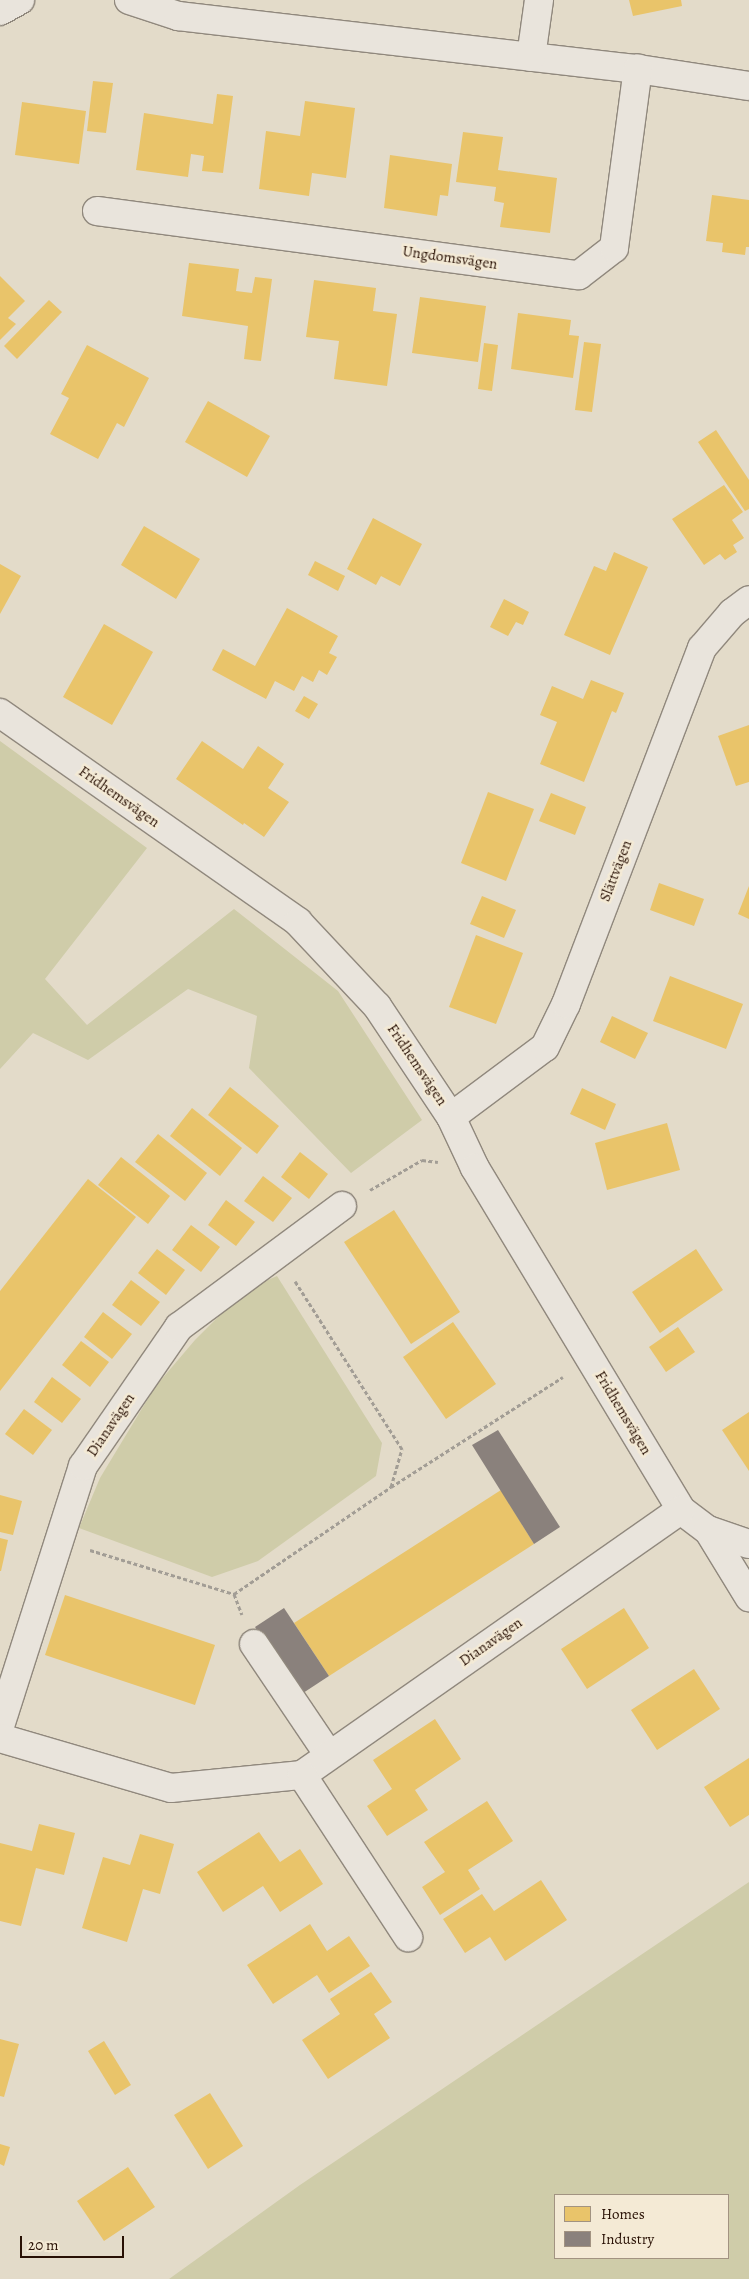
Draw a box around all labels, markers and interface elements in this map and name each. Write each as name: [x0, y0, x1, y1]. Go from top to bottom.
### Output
street label: Ungdomsvägen: [401, 242, 499, 274]
street label: Fridhemsvägen: [75, 763, 163, 831]
street label: Slättvägen: [596, 838, 636, 904]
street label: Fridhemsvägen: [383, 1021, 451, 1109]
street label: Fridhemsvägen: [591, 1368, 655, 1458]
street label: Dianavägen: [83, 1390, 139, 1460]
street label: Dianavägen: [456, 1614, 526, 1670]
legend: [554, 2194, 729, 2259]
text: Homes: [601, 2204, 645, 2224]
scale bar: [22, 2226, 126, 2258]
text: Industry: [601, 2229, 654, 2249]
text: 20 m: [28, 2235, 59, 2255]

